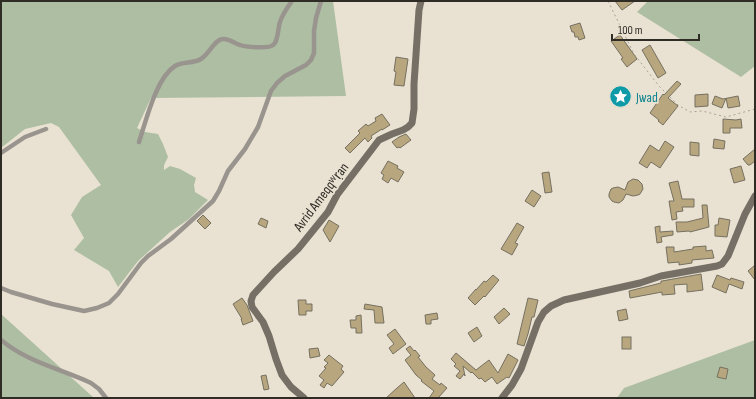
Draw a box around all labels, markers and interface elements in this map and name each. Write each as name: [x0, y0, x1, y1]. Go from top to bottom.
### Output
scale bar: [612, 16, 699, 42]
text: 100 m: [618, 23, 643, 38]
place icon: Jwad: [607, 84, 633, 110]
place label: Jwad: [635, 89, 658, 106]
street label: Avrid Ameqqʷṛan: [289, 159, 352, 235]

